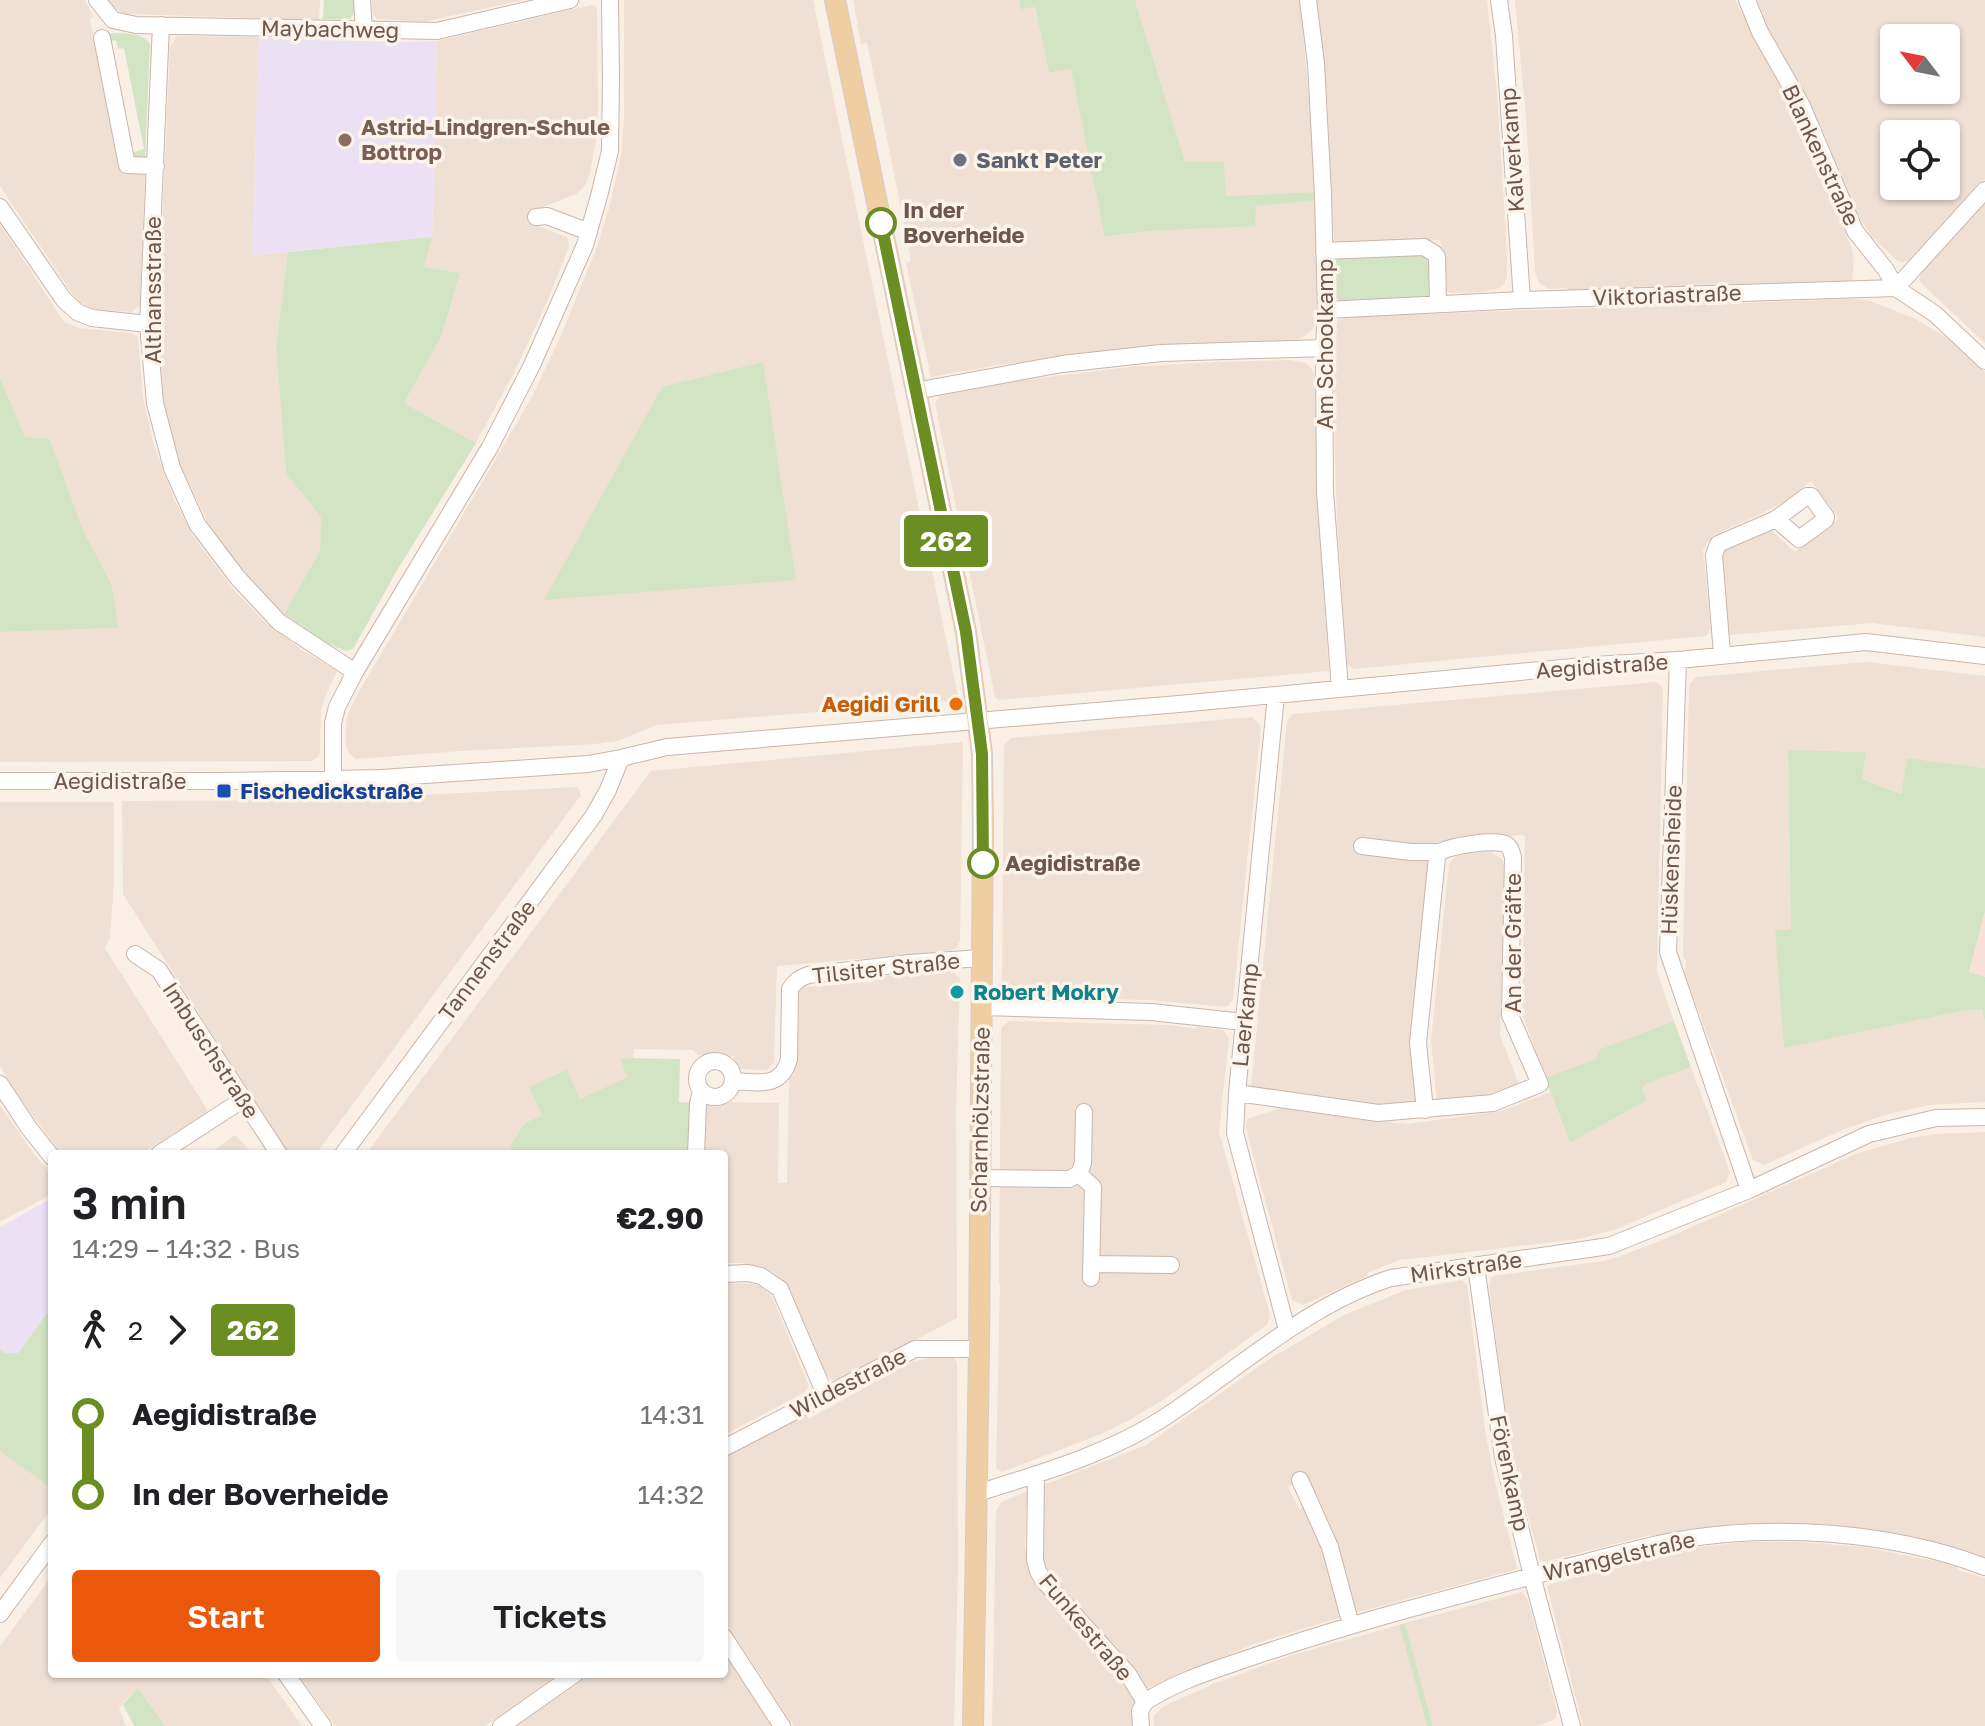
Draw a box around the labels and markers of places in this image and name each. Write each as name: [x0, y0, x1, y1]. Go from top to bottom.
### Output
place label: Astrid-Lindgren-Schule Bottrop: [361, 113, 610, 165]
marker: Astrid-Lindgren-Schule Bottrop: [336, 131, 354, 149]
place label: Sankt Peter: [976, 146, 1102, 173]
marker: Sankt Peter: [951, 151, 969, 169]
place label: In der Boverheide: [903, 196, 1024, 248]
marker: In der Boverheide: [866, 208, 896, 238]
place label: Aegidi Grill: [821, 690, 940, 717]
marker: Aegidi Grill: [947, 695, 965, 713]
place label: Fischedickstraße: [240, 777, 423, 804]
marker: Fischedickstraße: [215, 782, 233, 800]
marker: Aegidistraße: [968, 848, 998, 878]
place label: Aegidistraße: [1005, 849, 1141, 876]
place label: Robert Mokry: [973, 978, 1119, 1005]
marker: Robert Mokry: [948, 983, 966, 1001]

